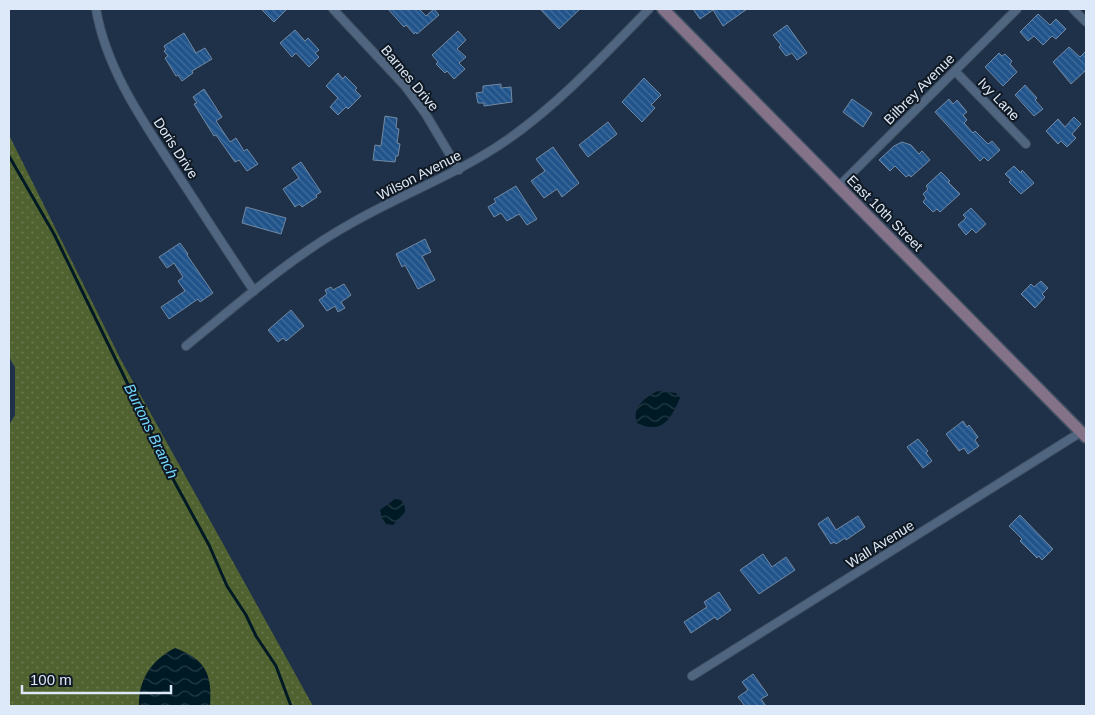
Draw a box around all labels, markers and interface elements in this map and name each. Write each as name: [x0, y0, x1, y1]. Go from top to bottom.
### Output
street label: Barnes Drive: [378, 42, 442, 114]
street label: Bilbrey Avenue: [880, 50, 958, 128]
street label: Ivy Lane: [975, 74, 1023, 124]
street label: Doris Drive: [150, 115, 202, 182]
street label: Wilson Avenue: [374, 147, 464, 203]
street label: East 10th Street: [844, 172, 926, 254]
water label: Burtons Branch: [121, 381, 182, 481]
street label: Wall Avenue: [843, 517, 917, 571]
scale bar: [22, 662, 171, 694]
text: 100 m: [30, 671, 72, 688]

